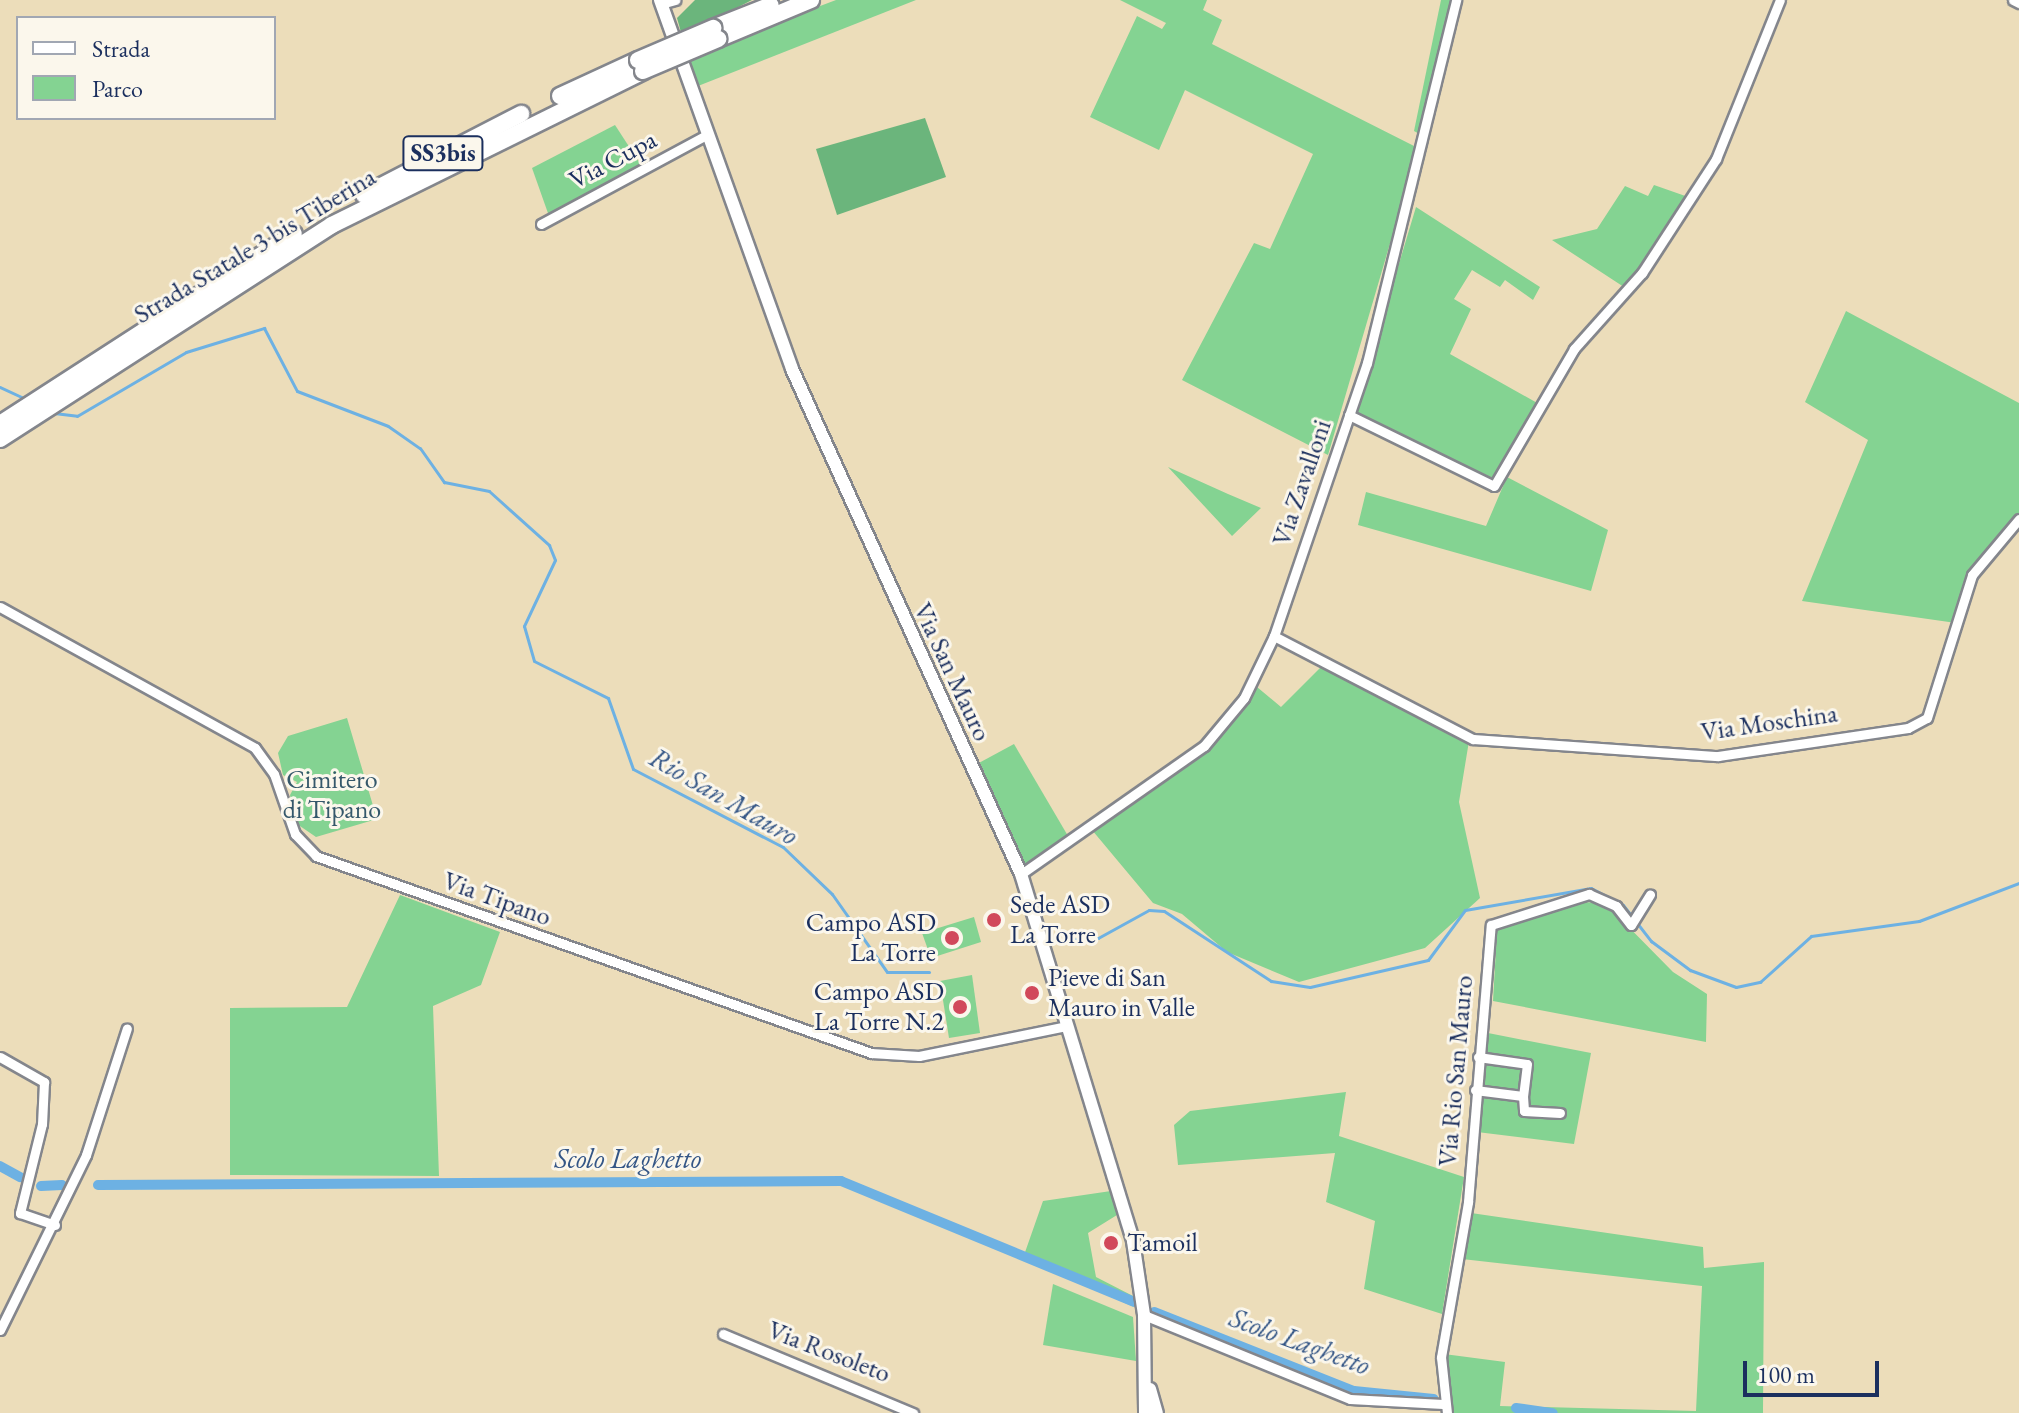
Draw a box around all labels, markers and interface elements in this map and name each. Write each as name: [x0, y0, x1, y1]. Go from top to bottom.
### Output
legend: [16, 16, 276, 120]
text: Strada: [92, 33, 150, 64]
text: Parco: [92, 73, 143, 104]
street label: Via Cupa: [564, 124, 662, 196]
road number: SS3bis: [401, 133, 485, 173]
street label: Strada Statale 3 bis Tiberina: [129, 161, 381, 331]
street label: Via Zavalloni: [1266, 416, 1338, 550]
street label: Via San Mauro: [906, 598, 998, 746]
street label: Via Moschina: [1699, 698, 1839, 748]
water label: Rio San Mauro: [644, 740, 804, 852]
park label: Cimitero di Tipano: [283, 764, 381, 826]
street label: Via Tipano: [439, 865, 555, 933]
place label: Sede ASD La Torre: [1010, 889, 1110, 950]
place label: Campo ASD La Torre: [806, 907, 936, 968]
marker: Sede ASD La Torre: [985, 911, 1003, 929]
marker: Campo ASD La Torre: [943, 929, 961, 947]
place label: Pieve di San Mauro in Valle: [1048, 962, 1195, 1024]
street label: Via Rio San Mauro: [1432, 974, 1480, 1168]
place label: Campo ASD La Torre N.2: [814, 976, 944, 1038]
marker: Pieve di San Mauro in Valle: [1023, 984, 1041, 1002]
marker: Campo ASD La Torre N.2: [951, 998, 969, 1016]
water label: Scolo Laghetto: [555, 1141, 701, 1175]
place label: Tamoil: [1127, 1227, 1198, 1259]
marker: Tamoil: [1102, 1234, 1120, 1252]
water label: Scolo Laghetto: [1225, 1300, 1375, 1382]
street label: Via Rosoleto: [763, 1314, 895, 1390]
scale bar: [1747, 1345, 1883, 1395]
text: 100 m: [1757, 1359, 1815, 1390]

